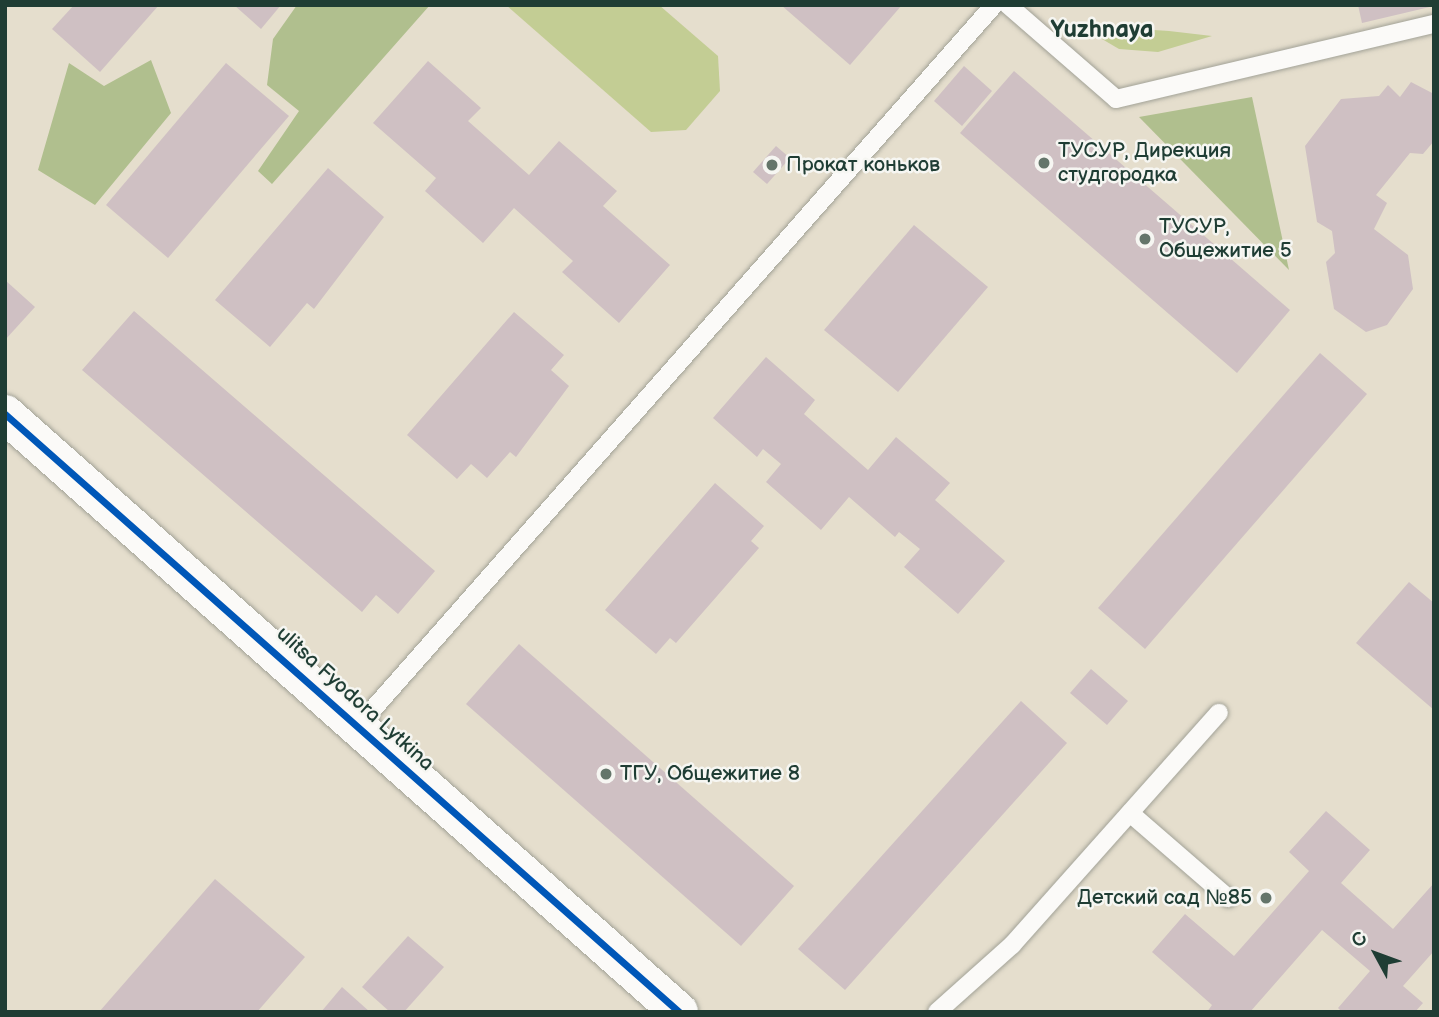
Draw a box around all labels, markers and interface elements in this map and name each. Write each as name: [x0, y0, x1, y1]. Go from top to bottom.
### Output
district label: Yuzhnaya: [1051, 16, 1153, 44]
place label: ТУСУР, Дирекция студгородка: [1058, 138, 1231, 188]
place label: Прокат коньков: [786, 152, 940, 178]
marker: ТУСУР, Дирекция студгородка: [1036, 155, 1052, 171]
marker: Прокат коньков: [764, 157, 780, 173]
place label: ТУСУР, Общежитие 5: [1159, 214, 1292, 264]
marker: ТУСУР, Общежитие 5: [1137, 231, 1153, 247]
street label: ulitsa Fyodora Lytkina: [271, 622, 439, 776]
place label: ТГУ, Общежитие 8: [620, 761, 800, 787]
marker: ТГУ, Общежитие 8: [598, 766, 614, 782]
place label: Детский сад №85: [1077, 885, 1252, 911]
marker: Детский сад №85: [1258, 890, 1274, 906]
north arrow: [1341, 919, 1411, 989]
text: С: [1347, 927, 1373, 952]

